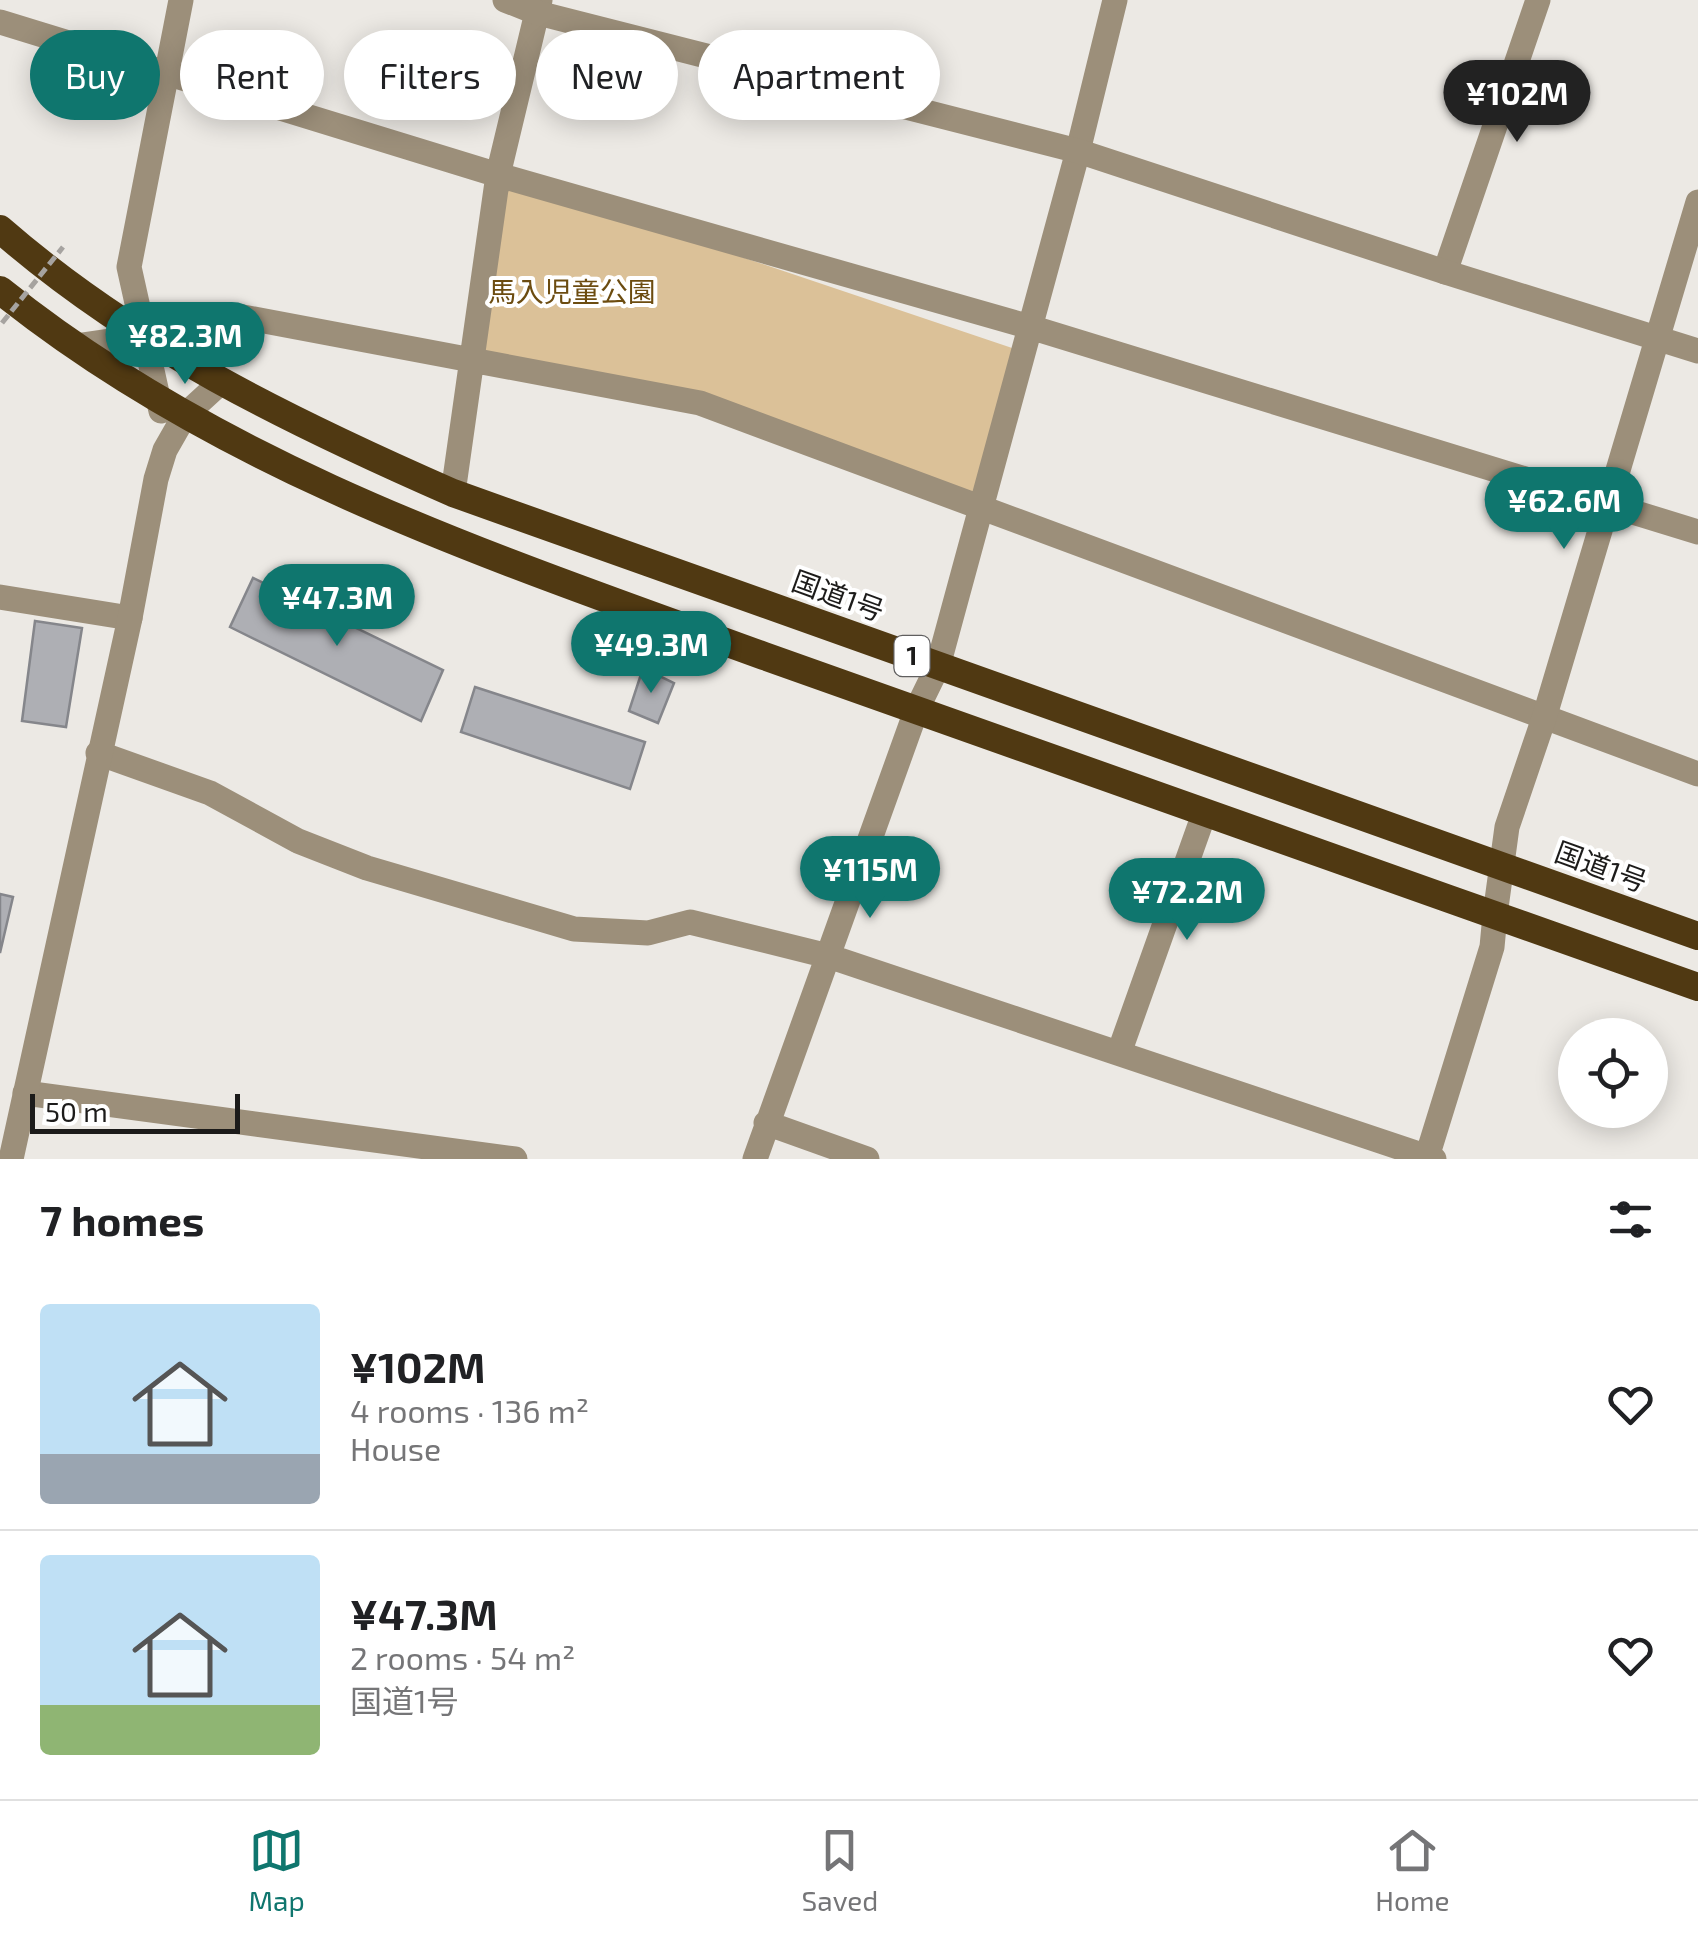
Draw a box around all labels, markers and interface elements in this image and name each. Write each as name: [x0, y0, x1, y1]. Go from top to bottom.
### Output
chip: Buy: [30, 30, 160, 120]
chip: Rent: [180, 30, 324, 120]
chip: Filters: [344, 30, 516, 120]
chip: New: [536, 30, 678, 120]
chip: Apartment: [698, 30, 940, 120]
pin: ¥102M: [1447, 60, 1587, 145]
text: ¥102M: [1465, 73, 1569, 111]
park label: 馬入児童公園: [488, 274, 656, 308]
pin: ¥82.3M: [104, 302, 266, 387]
text: ¥82.3M: [127, 315, 243, 353]
pin: ¥62.6M: [1483, 467, 1645, 552]
text: ¥62.6M: [1507, 480, 1621, 518]
street label: 国道1号: [788, 563, 889, 627]
pin: ¥47.3M: [256, 564, 418, 649]
text: ¥47.3M: [281, 577, 393, 615]
pin: ¥49.3M: [570, 611, 732, 696]
text: ¥49.3M: [593, 624, 709, 662]
road number: 1: [894, 636, 930, 676]
street label: 国道1号: [1551, 834, 1652, 898]
pin: ¥115M: [800, 836, 940, 921]
text: ¥115M: [822, 849, 918, 887]
pin: ¥72.2M: [1106, 858, 1268, 943]
text: ¥72.2M: [1131, 871, 1243, 909]
map controls: [1558, 1018, 1668, 1128]
button: locate: [1558, 1018, 1668, 1128]
scale bar: [30, 1089, 240, 1134]
text: 50 m: [45, 1094, 108, 1128]
icon: filters: [1603, 1192, 1658, 1247]
text: 7 homes: [40, 1194, 204, 1244]
text: ¥102M: [350, 1341, 485, 1391]
icon: home: [120, 1344, 240, 1464]
icon: heart: [1603, 1377, 1658, 1432]
text: 4 rooms · 136 m²: [350, 1391, 589, 1429]
text: House: [350, 1429, 441, 1467]
text: ¥47.3M: [350, 1588, 498, 1638]
icon: home: [120, 1595, 240, 1715]
icon: heart: [1603, 1628, 1658, 1683]
text: 2 rooms · 54 m²: [350, 1638, 575, 1676]
text: 国道1号: [350, 1681, 459, 1719]
tab: Map: [248, 1823, 305, 1917]
tab: Saved: [802, 1823, 878, 1917]
tab: Home: [1375, 1823, 1450, 1917]

